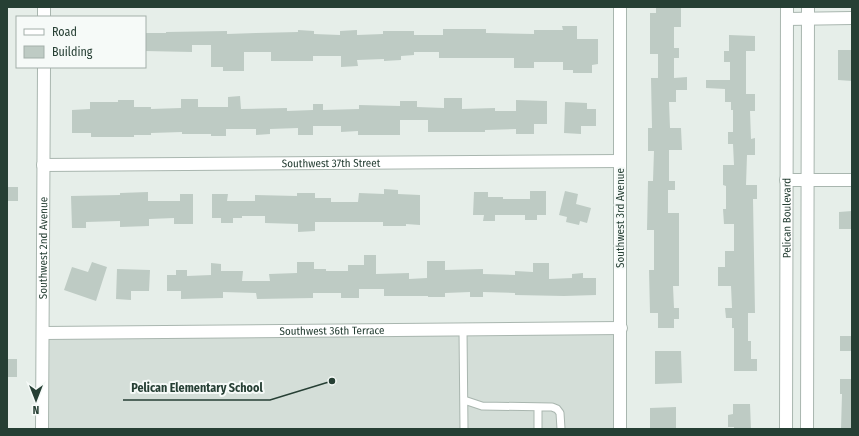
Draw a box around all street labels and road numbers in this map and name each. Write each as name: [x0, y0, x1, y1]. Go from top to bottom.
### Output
street label: Southwest 37th Street: [282, 156, 381, 170]
street label: Southwest 3rd Avenue: [614, 168, 627, 268]
street label: Pelican Boulevard: [780, 178, 793, 258]
street label: Southwest 2nd Avenue: [36, 197, 50, 299]
street label: Southwest 36th Terrace: [279, 324, 385, 337]

